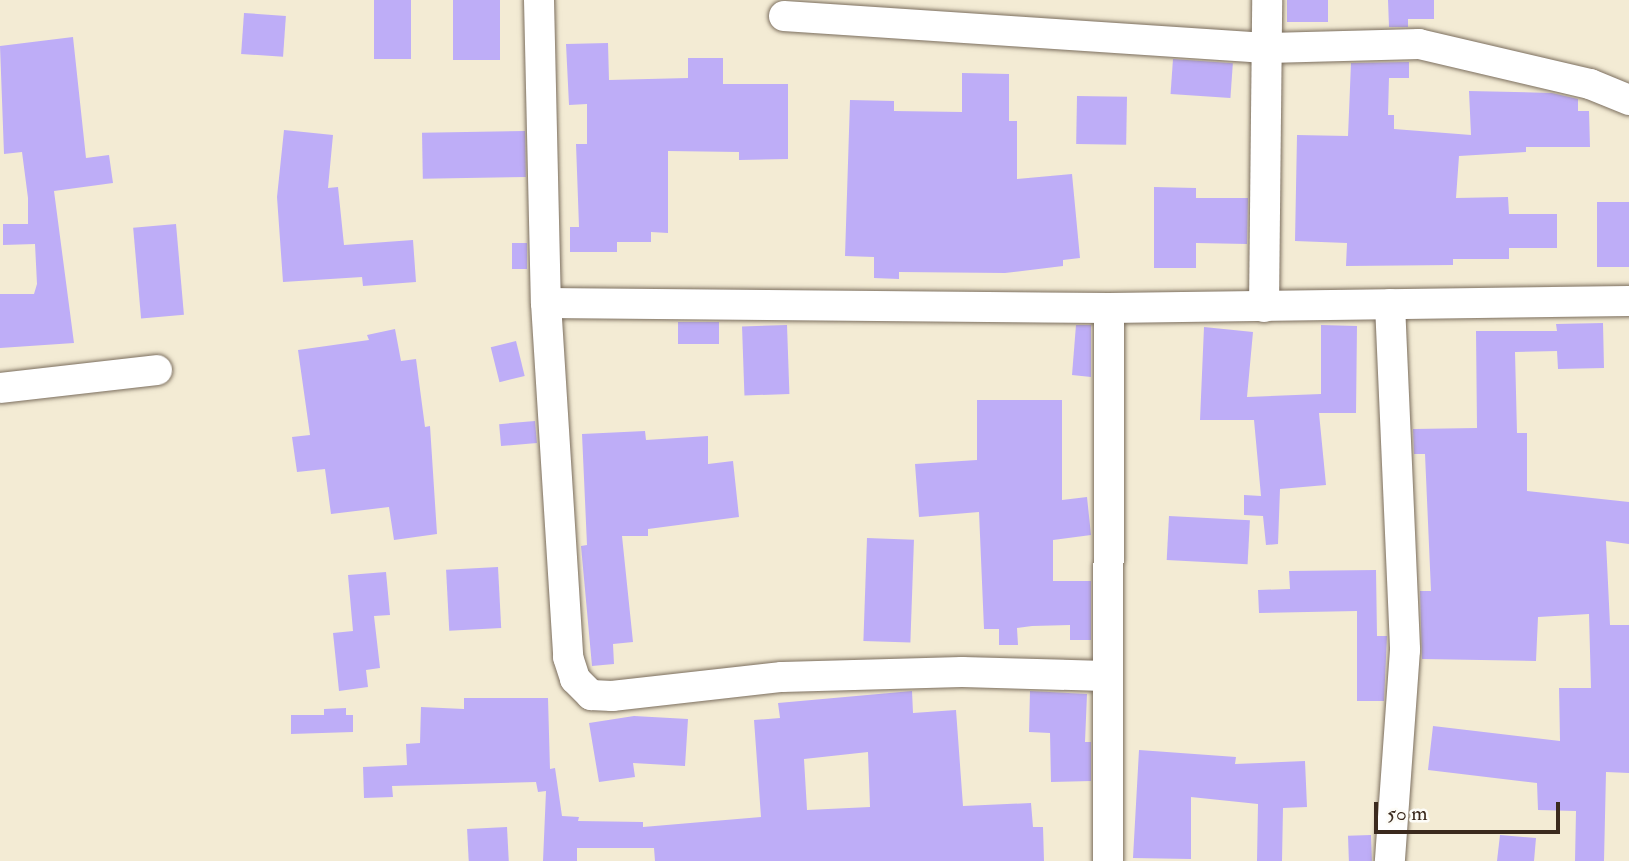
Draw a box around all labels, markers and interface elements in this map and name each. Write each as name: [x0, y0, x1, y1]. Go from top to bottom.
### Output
scale bar: [1377, 788, 1562, 832]
text: 50 m: [1387, 800, 1428, 827]

